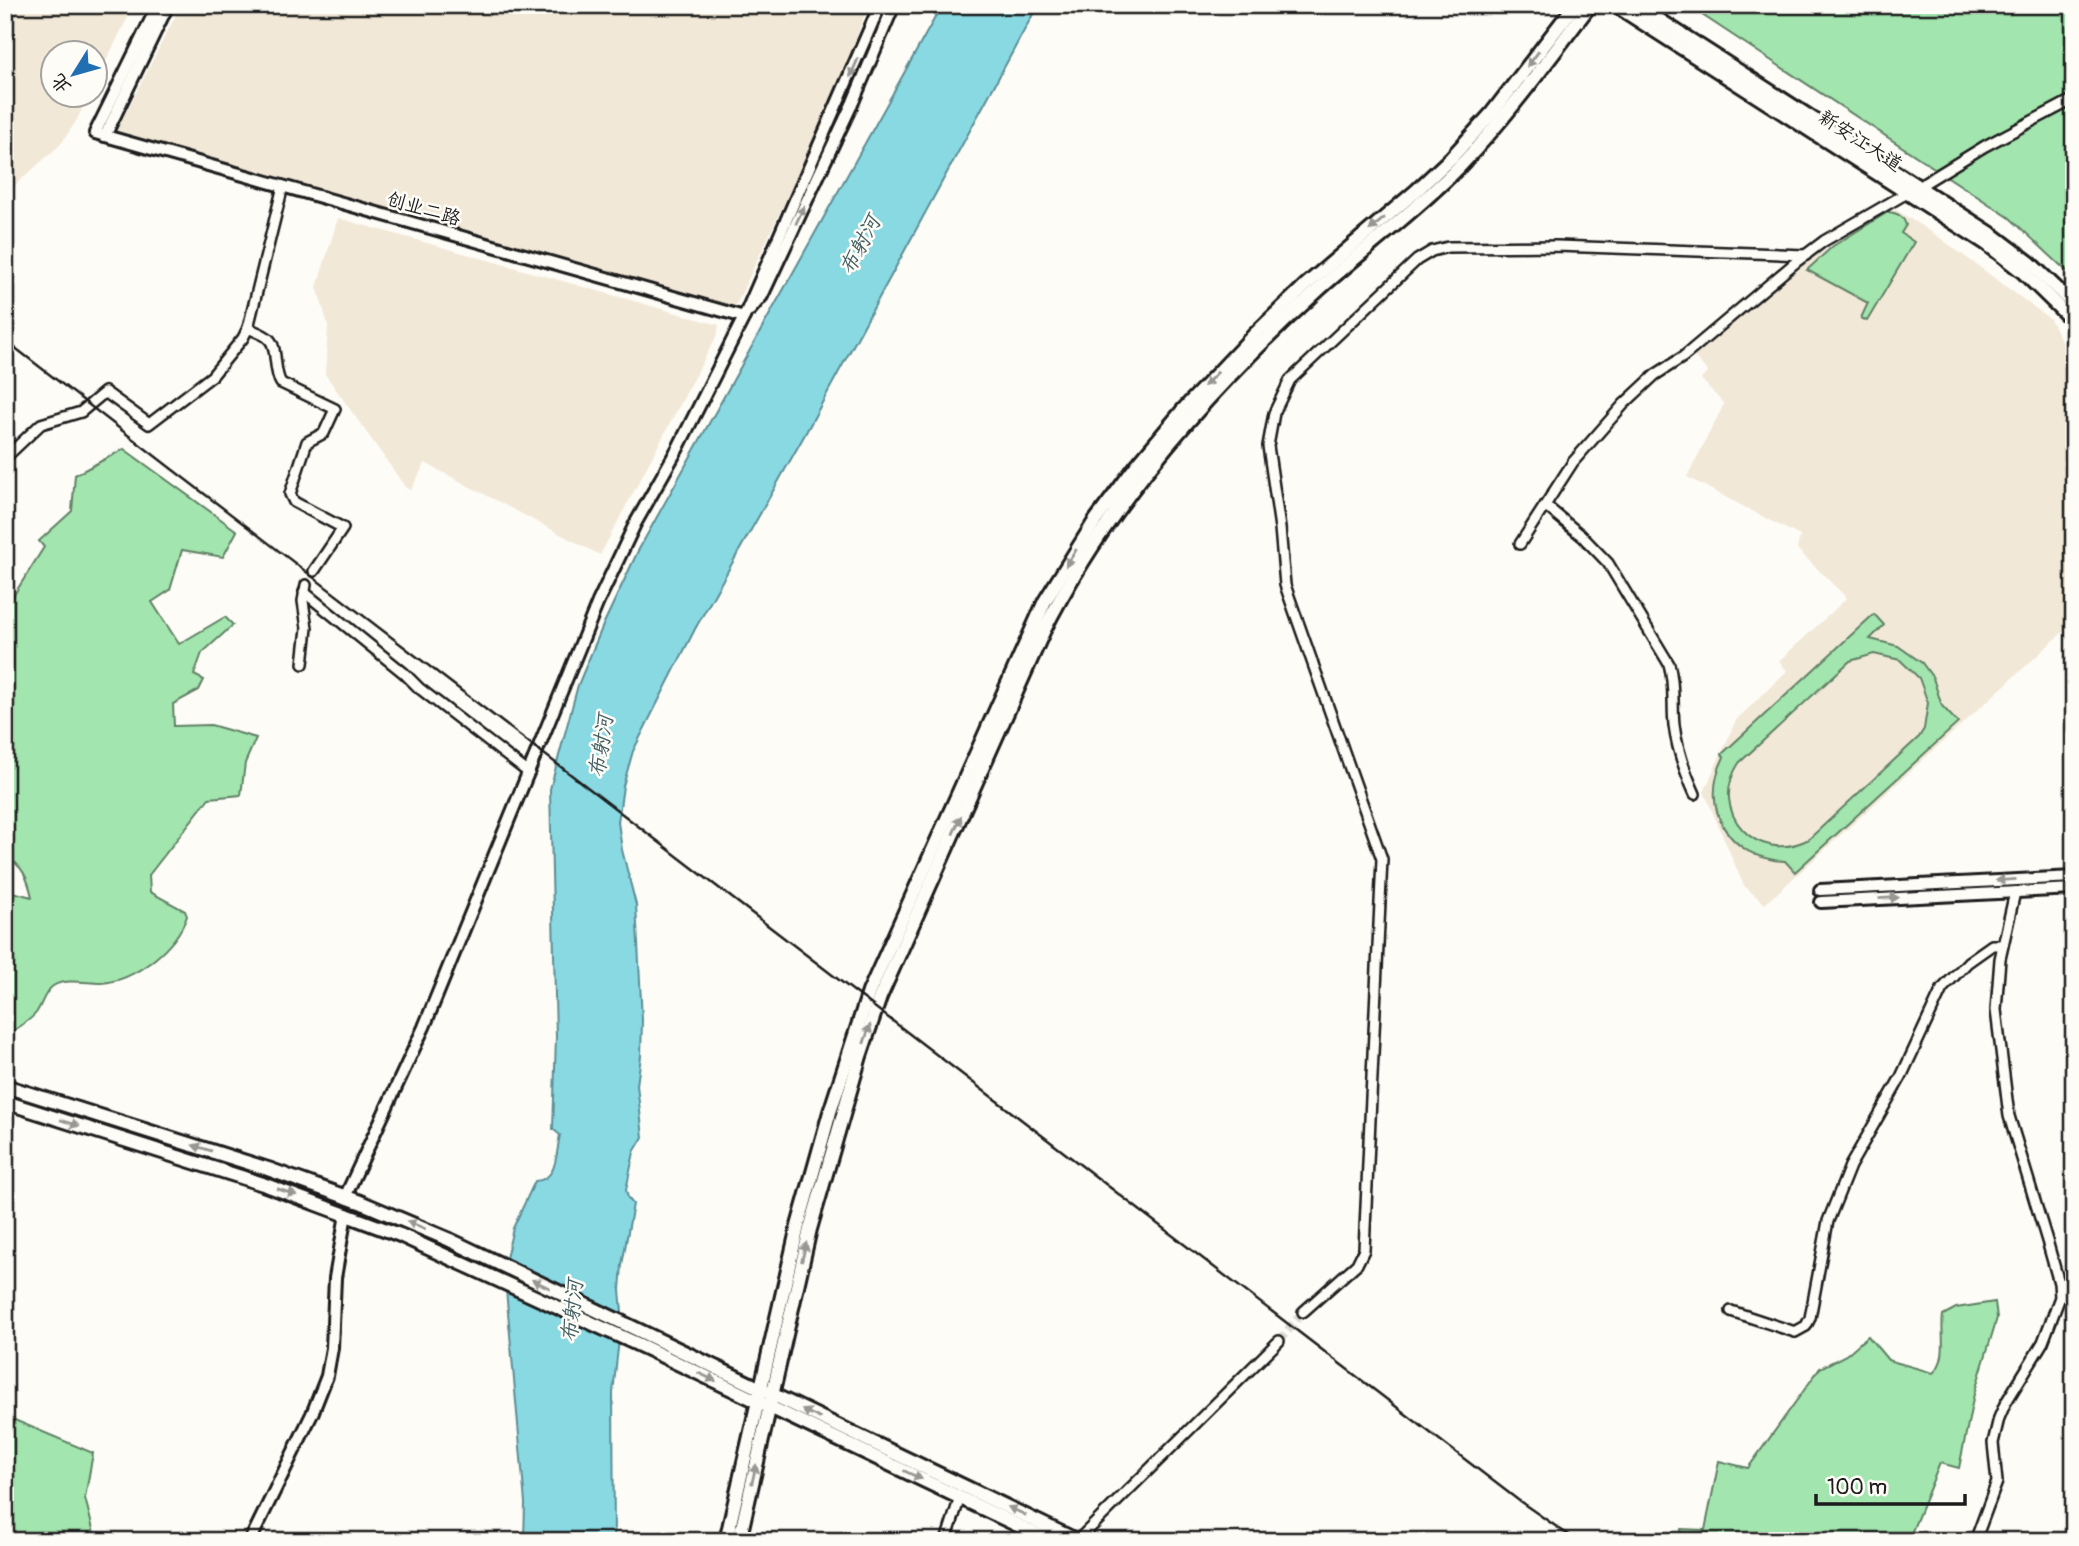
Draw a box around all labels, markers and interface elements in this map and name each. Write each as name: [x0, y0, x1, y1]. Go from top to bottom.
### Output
north arrow: [38, 38, 108, 108]
one-way arrow: [1526, 50, 1541, 68]
one-way arrow: [848, 58, 859, 79]
text: 北: [46, 69, 77, 98]
street label: 新安江大道: [1814, 105, 1907, 177]
street label: 创业二路: [384, 187, 464, 231]
one-way arrow: [794, 205, 806, 225]
water label: 布射河: [834, 208, 889, 279]
one-way arrow: [1369, 216, 1386, 231]
one-way arrow: [1204, 370, 1220, 387]
one-way arrow: [1064, 548, 1077, 567]
water label: 布射河: [584, 710, 620, 779]
one-way arrow: [951, 815, 963, 835]
one-way arrow: [1994, 875, 2016, 886]
one-way arrow: [1879, 893, 1901, 904]
one-way arrow: [862, 1023, 873, 1044]
one-way arrow: [60, 1119, 81, 1129]
one-way arrow: [192, 1142, 213, 1152]
one-way arrow: [277, 1187, 298, 1198]
one-way arrow: [405, 1220, 426, 1231]
one-way arrow: [799, 1241, 810, 1263]
water label: 布射河: [556, 1275, 590, 1344]
one-way arrow: [531, 1278, 551, 1290]
one-way arrow: [697, 1371, 717, 1383]
one-way arrow: [801, 1408, 822, 1419]
scale bar: [1816, 1462, 1965, 1506]
one-way arrow: [748, 1463, 759, 1485]
one-way arrow: [903, 1469, 923, 1481]
text: 100 m: [1827, 1474, 1887, 1501]
one-way arrow: [1007, 1506, 1027, 1517]

